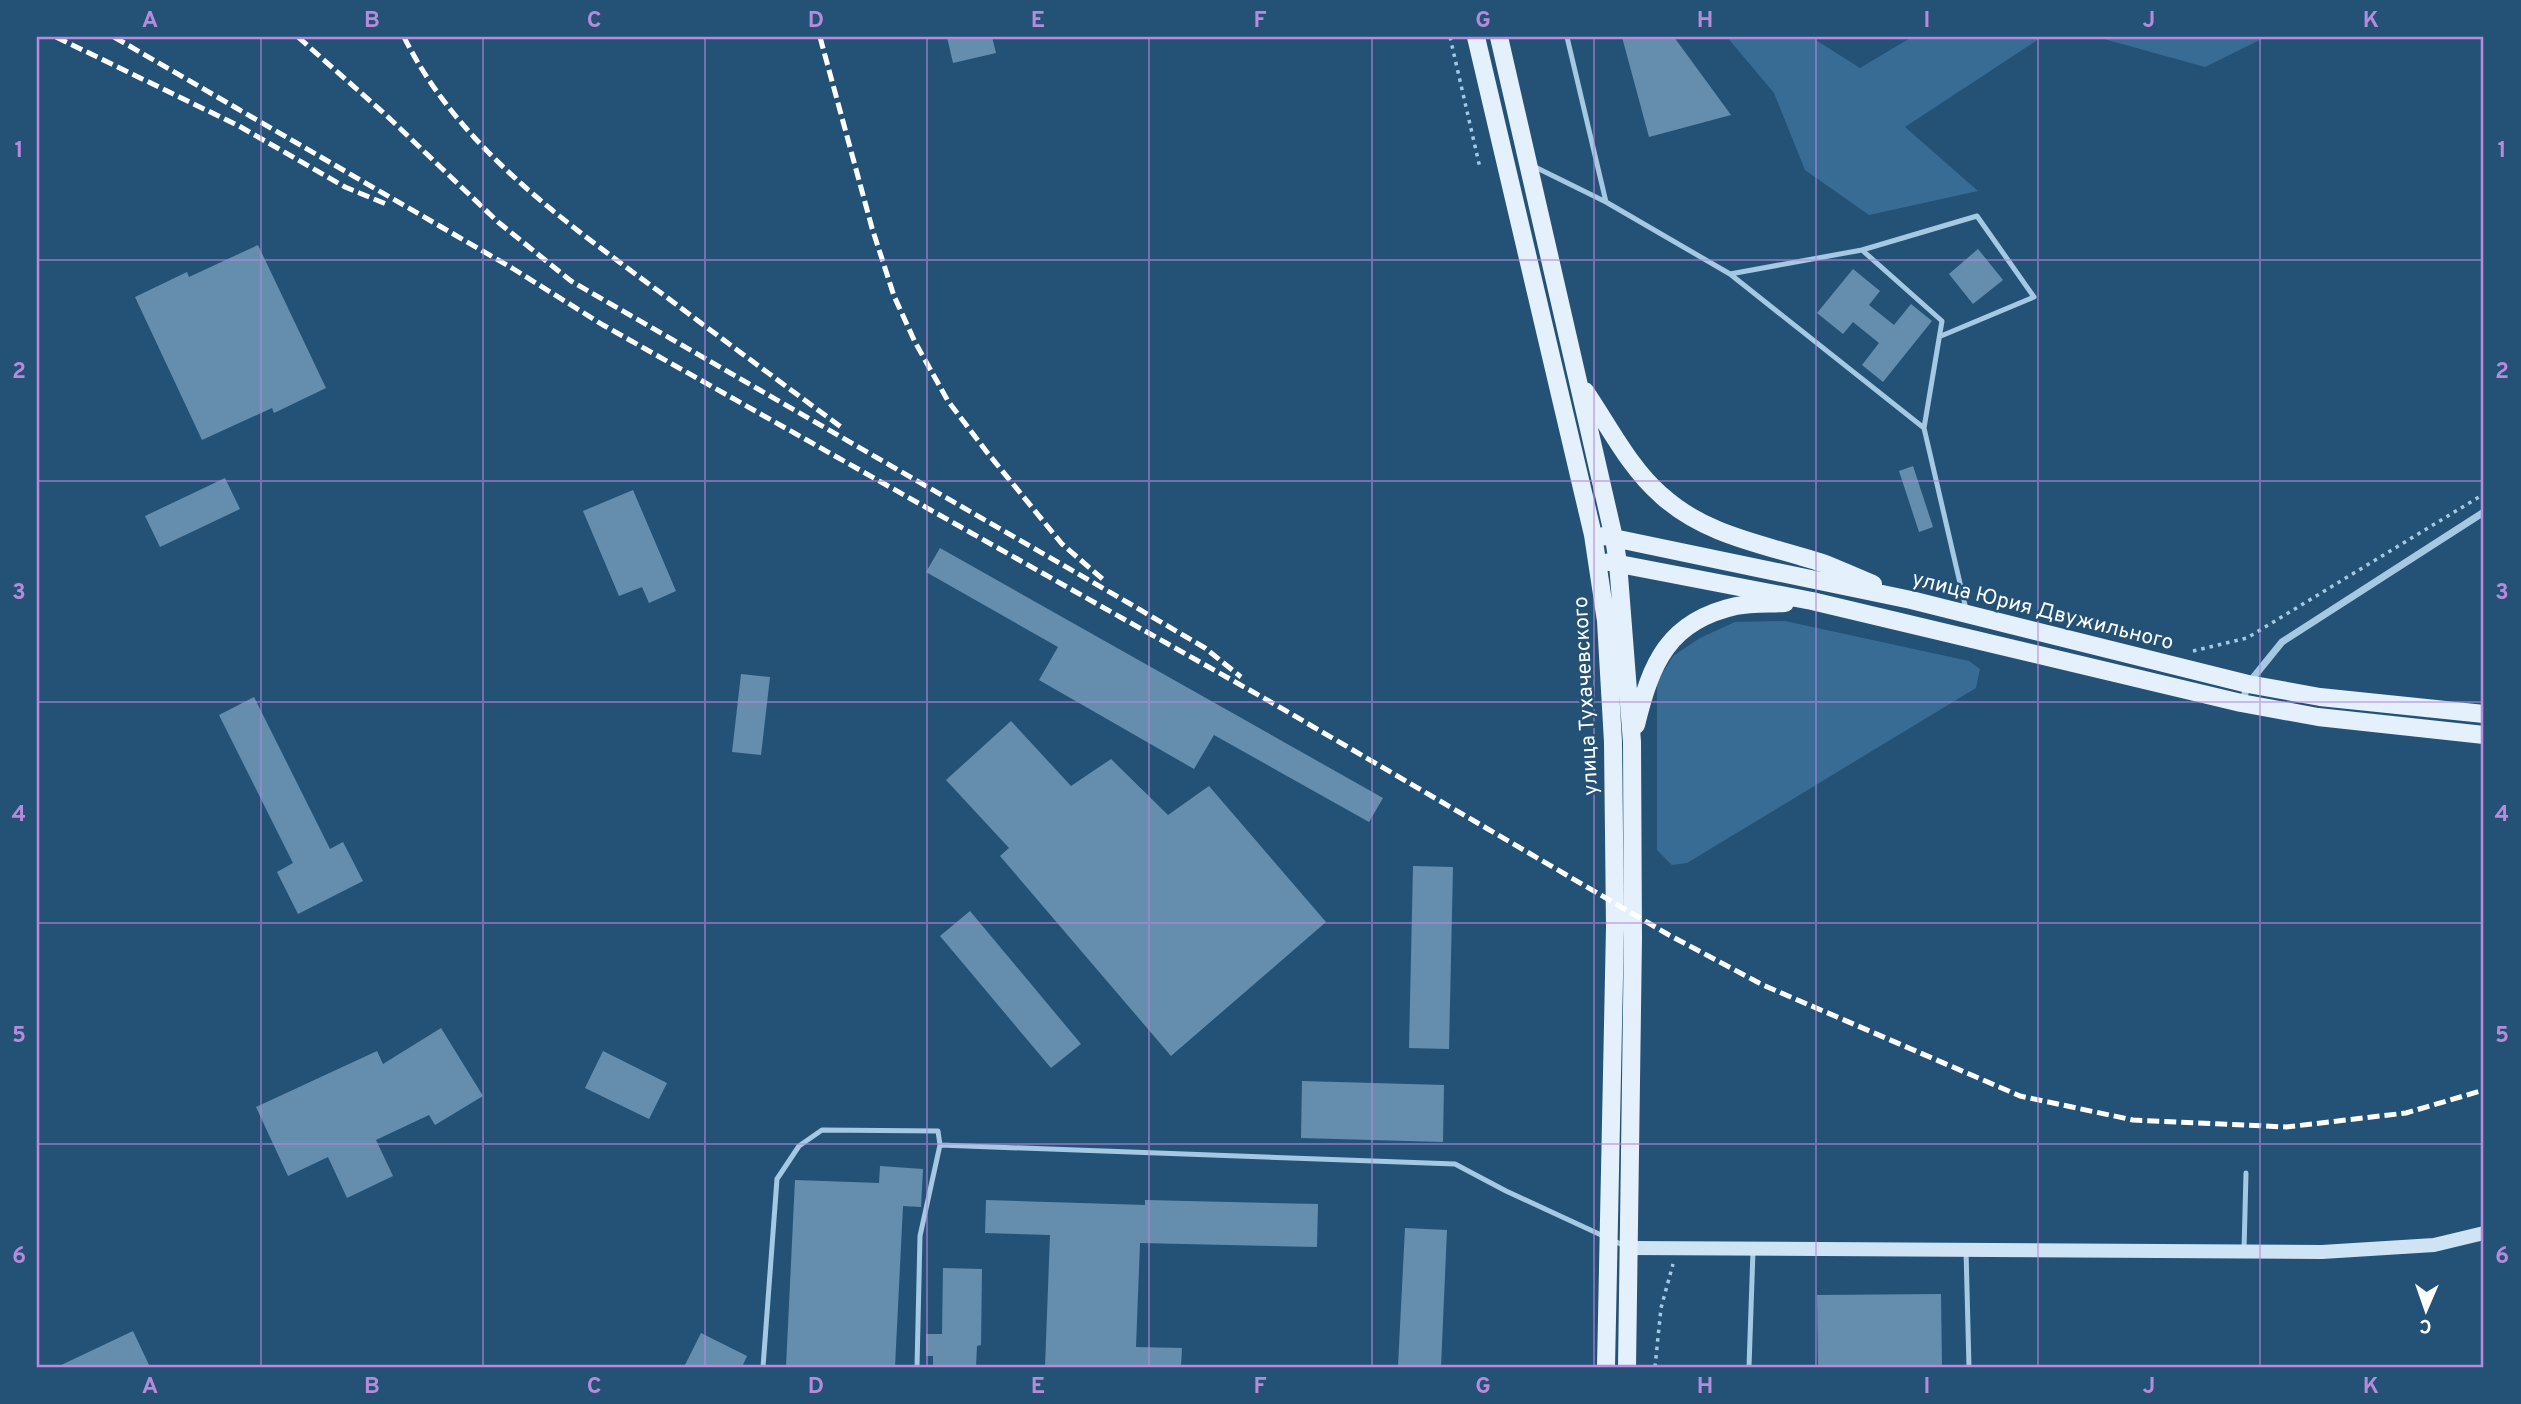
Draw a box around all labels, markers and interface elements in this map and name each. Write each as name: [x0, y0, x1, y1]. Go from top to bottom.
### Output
text: A: [142, 7, 158, 36]
text: B: [364, 7, 380, 36]
text: C: [587, 7, 601, 36]
text: D: [808, 7, 824, 36]
text: E: [1031, 7, 1045, 36]
text: F: [1253, 7, 1267, 36]
text: G: [1475, 7, 1491, 36]
text: H: [1697, 7, 1713, 36]
text: I: [1924, 7, 1930, 36]
text: J: [2143, 7, 2155, 36]
text: K: [2363, 7, 2379, 36]
text: 1: [14, 137, 24, 166]
text: 1: [2497, 137, 2507, 166]
text: 2: [12, 358, 26, 387]
text: 2: [2495, 358, 2509, 387]
street label: улица Юрия Двужильного: [1909, 566, 2176, 657]
text: 3: [12, 579, 26, 608]
text: 3: [2495, 579, 2509, 608]
street label: улица Тухачевского: [1568, 596, 1605, 796]
text: 4: [12, 801, 26, 830]
text: 4: [2495, 801, 2509, 830]
text: 5: [12, 1022, 26, 1051]
text: 5: [2495, 1022, 2509, 1051]
text: 6: [12, 1243, 26, 1272]
text: 6: [2495, 1243, 2509, 1272]
north arrow: [2392, 1274, 2462, 1344]
text: С: [2419, 1313, 2432, 1337]
text: A: [142, 1373, 158, 1402]
text: B: [364, 1373, 380, 1402]
text: C: [587, 1373, 601, 1402]
text: D: [808, 1373, 824, 1402]
text: E: [1031, 1373, 1045, 1402]
text: F: [1253, 1373, 1267, 1402]
text: G: [1475, 1373, 1491, 1402]
text: H: [1697, 1373, 1713, 1402]
text: I: [1924, 1373, 1930, 1402]
text: J: [2143, 1373, 2155, 1402]
text: K: [2363, 1373, 2379, 1402]

